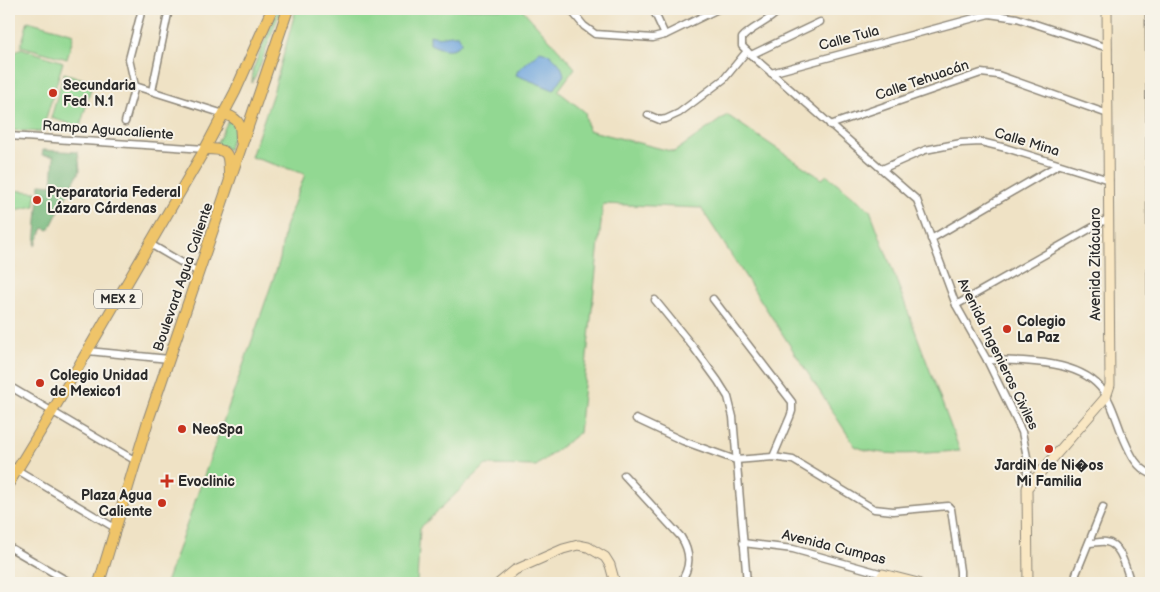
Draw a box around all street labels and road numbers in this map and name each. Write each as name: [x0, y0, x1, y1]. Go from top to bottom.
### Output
street label: Calle Tula: [817, 22, 881, 54]
street label: Calle Tehuacán: [873, 56, 971, 104]
street label: Rampa Aguacaliente: [42, 117, 174, 143]
street label: Calle Mina: [992, 124, 1062, 160]
street label: Boulevard Agua Caliente: [150, 200, 216, 354]
street label: Avenida Zitácuaro: [1087, 207, 1104, 321]
street label: Avenida Ingenieros Civiles: [954, 275, 1042, 433]
road number: MEX 2: [94, 290, 142, 308]
street label: Avenida Cumpas: [780, 526, 888, 568]

